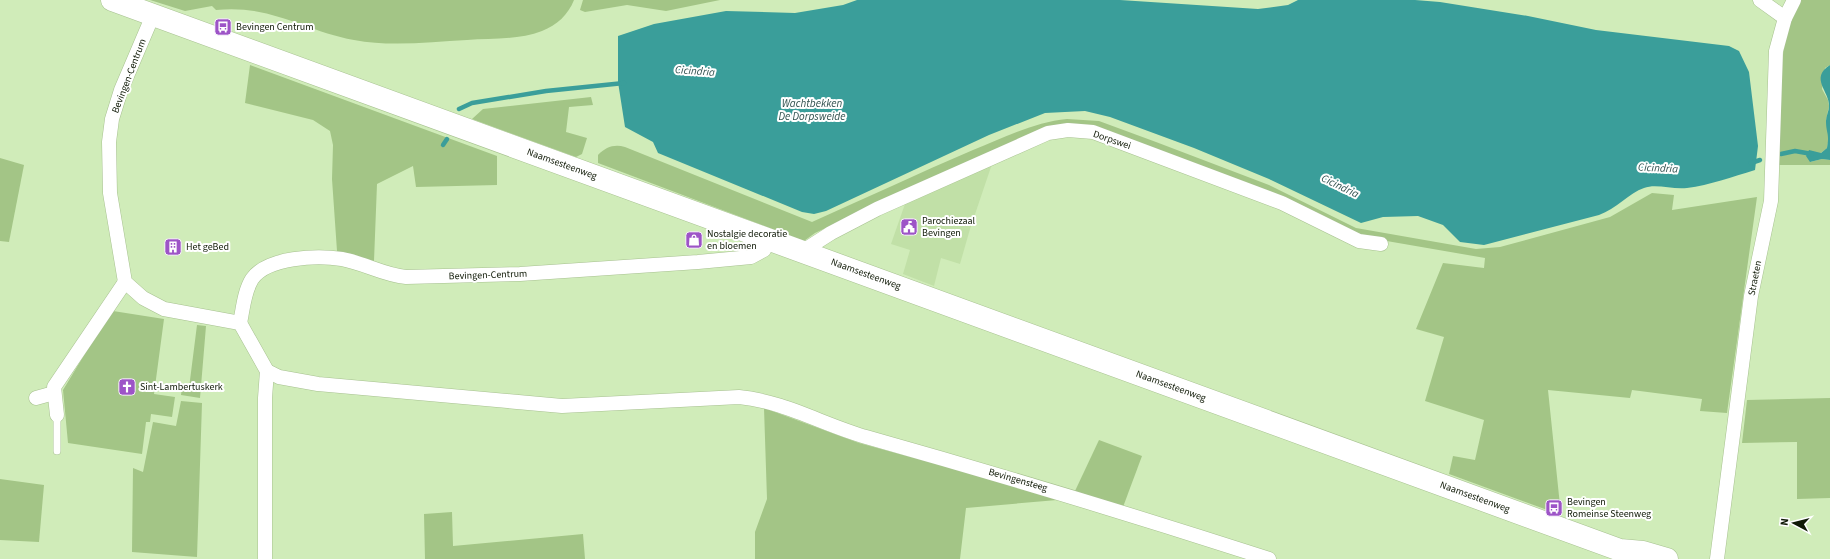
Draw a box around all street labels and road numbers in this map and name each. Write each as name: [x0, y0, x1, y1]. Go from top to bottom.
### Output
street label: Bevingen-Centrum: [108, 37, 150, 115]
street label: Dorpswei: [1091, 127, 1133, 153]
street label: Naamsesteenweg: [525, 145, 599, 183]
street label: Naamsesteenweg: [829, 255, 903, 293]
street label: Straeten: [1745, 259, 1765, 297]
street label: Bevingen-Centrum: [448, 267, 528, 283]
street label: Naamsesteenweg: [1134, 367, 1208, 405]
street label: Bevingensteeg: [987, 465, 1049, 495]
street label: Naamsesteenweg: [1438, 478, 1512, 516]

